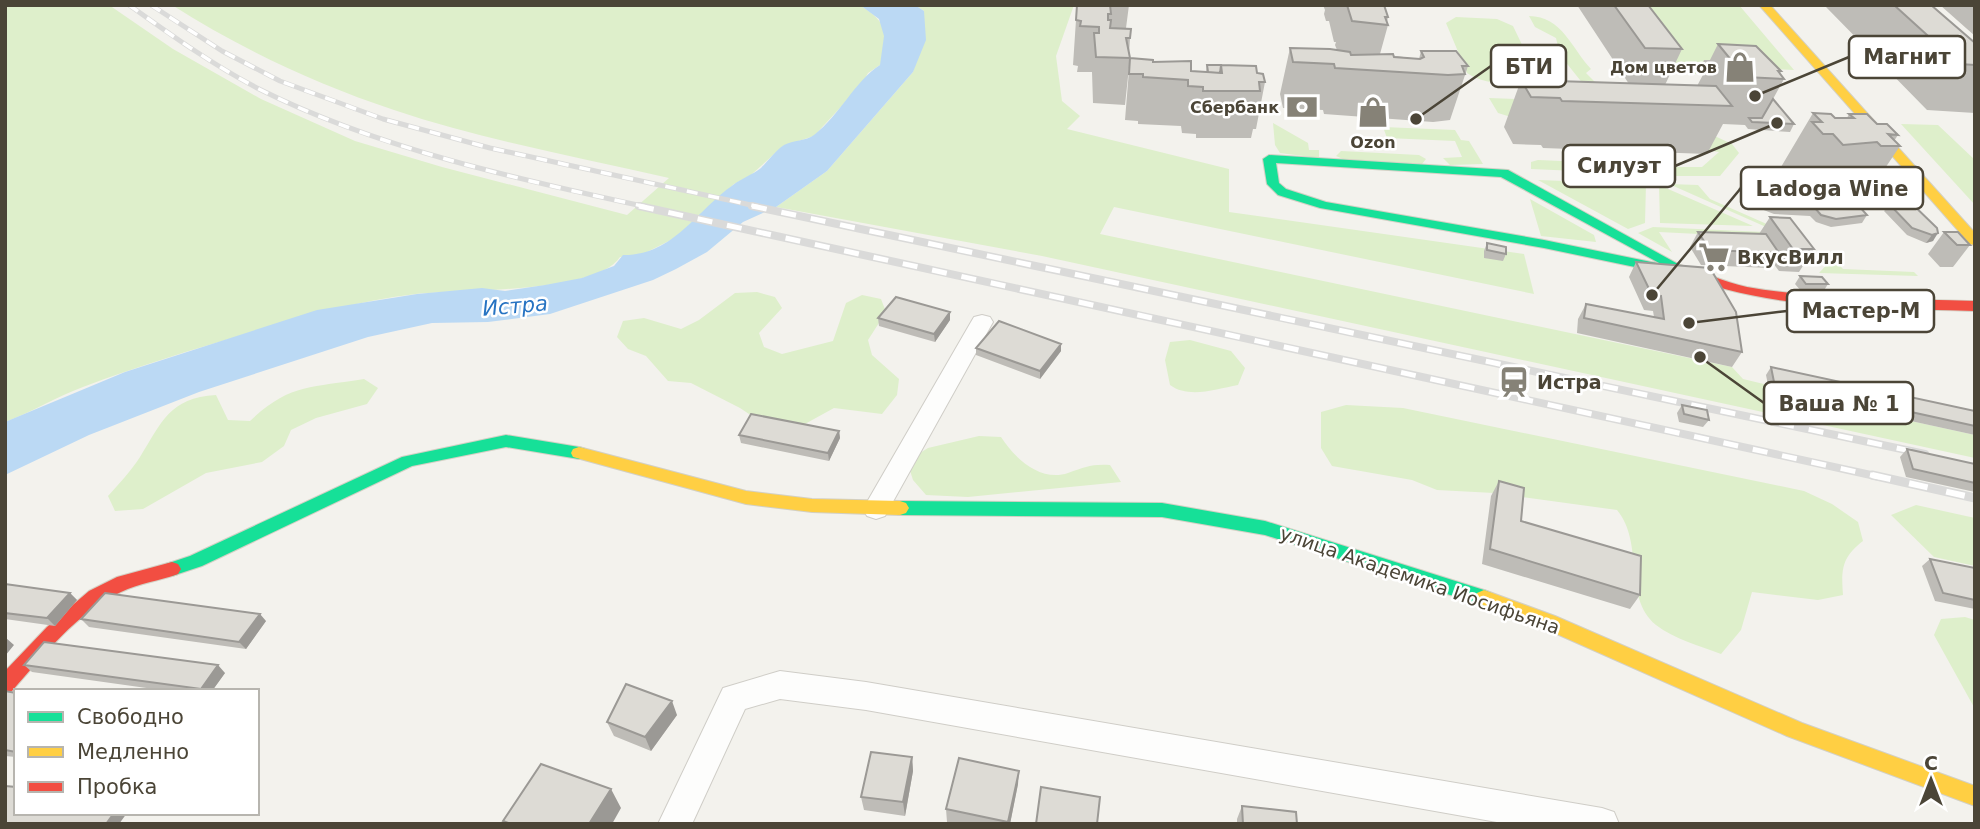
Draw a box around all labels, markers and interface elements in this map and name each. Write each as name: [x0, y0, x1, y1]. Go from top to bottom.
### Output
callout: Магнит: [1849, 36, 1965, 78]
callout: БТИ: [1491, 45, 1566, 87]
text: Магнит: [1863, 45, 1952, 69]
shop icon: Дом цветов: [1723, 50, 1757, 84]
text: БТИ: [1505, 55, 1553, 79]
place label: Дом цветов: [1610, 58, 1717, 77]
bank icon: Сбербанк: [1285, 90, 1319, 124]
shop icon: Ozon: [1356, 95, 1390, 129]
place label: Сбербанк: [1190, 98, 1279, 117]
place label: Ozon: [1350, 133, 1396, 152]
callout: Силуэт: [1563, 145, 1675, 187]
text: Силуэт: [1577, 154, 1662, 178]
callout: Ladoga Wine: [1741, 167, 1923, 209]
text: Ladoga Wine: [1755, 177, 1909, 201]
supermarket icon: ВкусВилл: [1697, 240, 1731, 274]
place label: ВкусВилл: [1737, 246, 1844, 268]
callout: Мастер-М: [1787, 290, 1934, 332]
water label: Истра: [481, 291, 549, 321]
text: Мастер-М: [1802, 299, 1920, 323]
station icon: Истра: [1497, 365, 1531, 399]
place label: Истра: [1537, 371, 1602, 393]
callout: Ваша № 1: [1764, 382, 1913, 424]
text: Ваша № 1: [1778, 392, 1900, 416]
street label: улица Академика Иосифьяна: [1277, 522, 1563, 638]
legend: [14, 689, 259, 815]
text: Свободно: [77, 705, 184, 729]
text: Медленно: [77, 740, 189, 764]
north arrow: [1896, 745, 1966, 815]
text: С: [1924, 752, 1938, 774]
text: Пробка: [77, 775, 157, 799]

